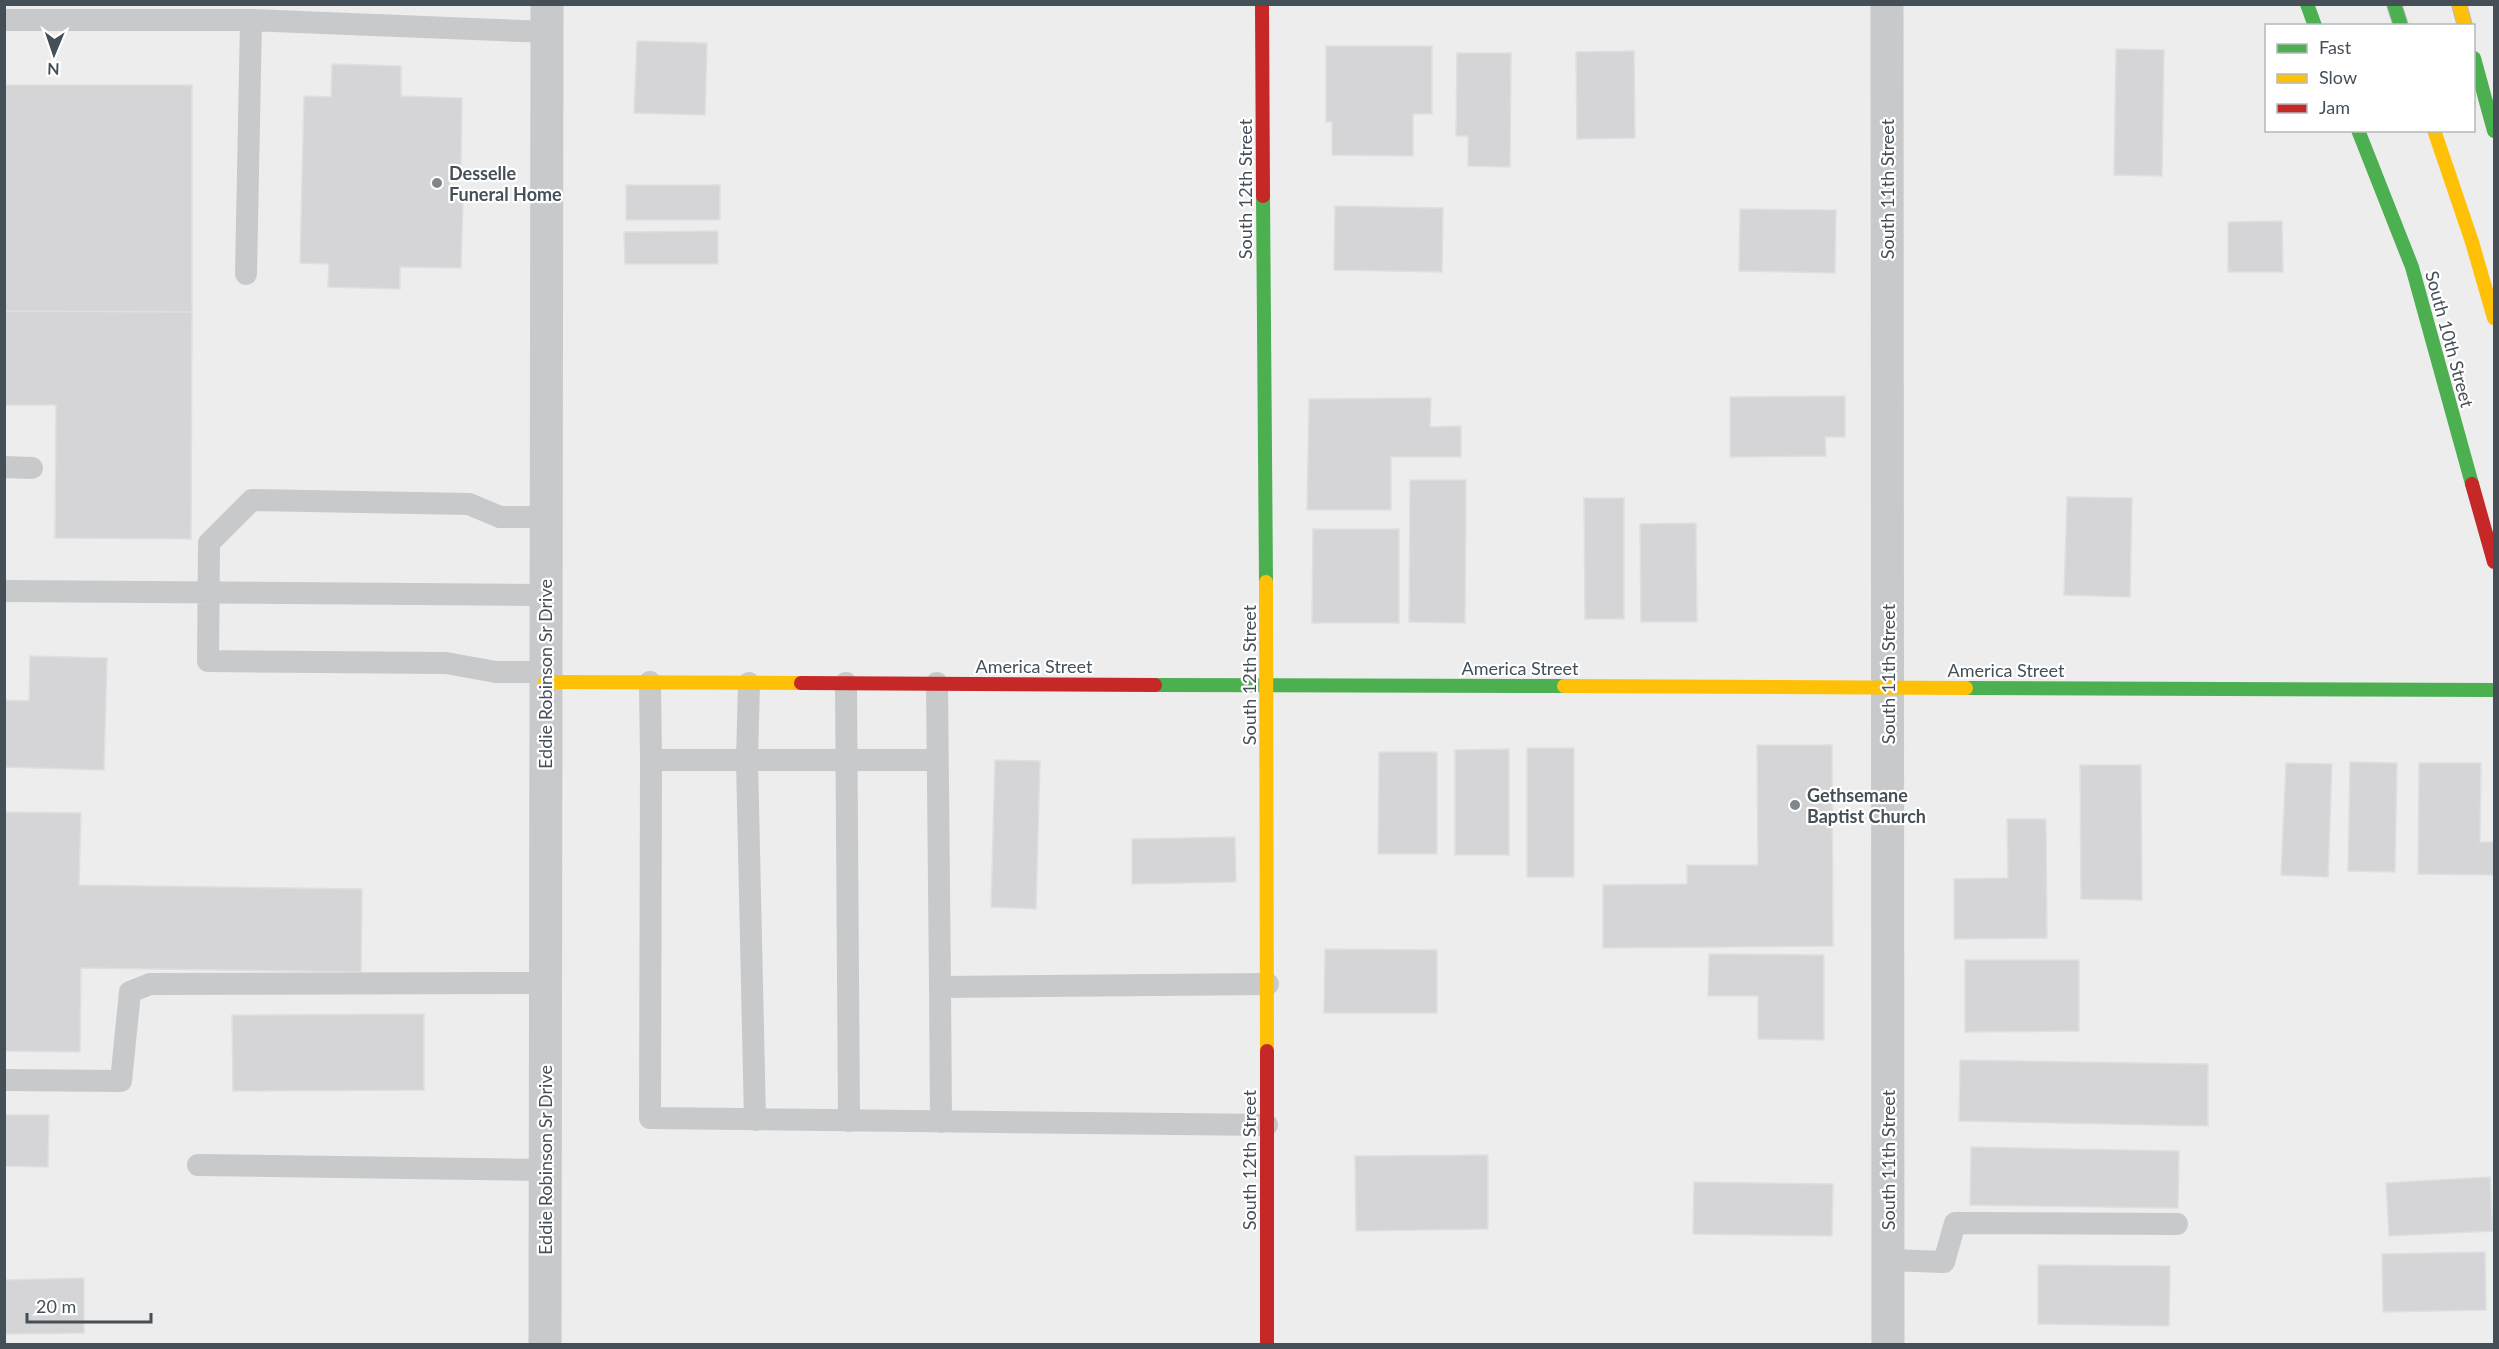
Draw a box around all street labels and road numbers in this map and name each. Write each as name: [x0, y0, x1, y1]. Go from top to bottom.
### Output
street label: South 12th Street: [1234, 118, 1256, 259]
street label: South 11th Street: [1876, 118, 1898, 259]
street label: South 10th Street: [2421, 268, 2479, 410]
street label: Eddie Robinson Sr Drive: [534, 579, 556, 769]
street label: South 11th Street: [1877, 603, 1899, 744]
street label: South 12th Street: [1238, 604, 1260, 745]
street label: America Street: [976, 655, 1093, 677]
street label: America Street: [1462, 657, 1579, 679]
street label: America Street: [1948, 659, 2065, 681]
street label: Eddie Robinson Sr Drive: [534, 1065, 556, 1255]
street label: South 12th Street: [1238, 1089, 1260, 1230]
street label: South 11th Street: [1877, 1089, 1899, 1230]

